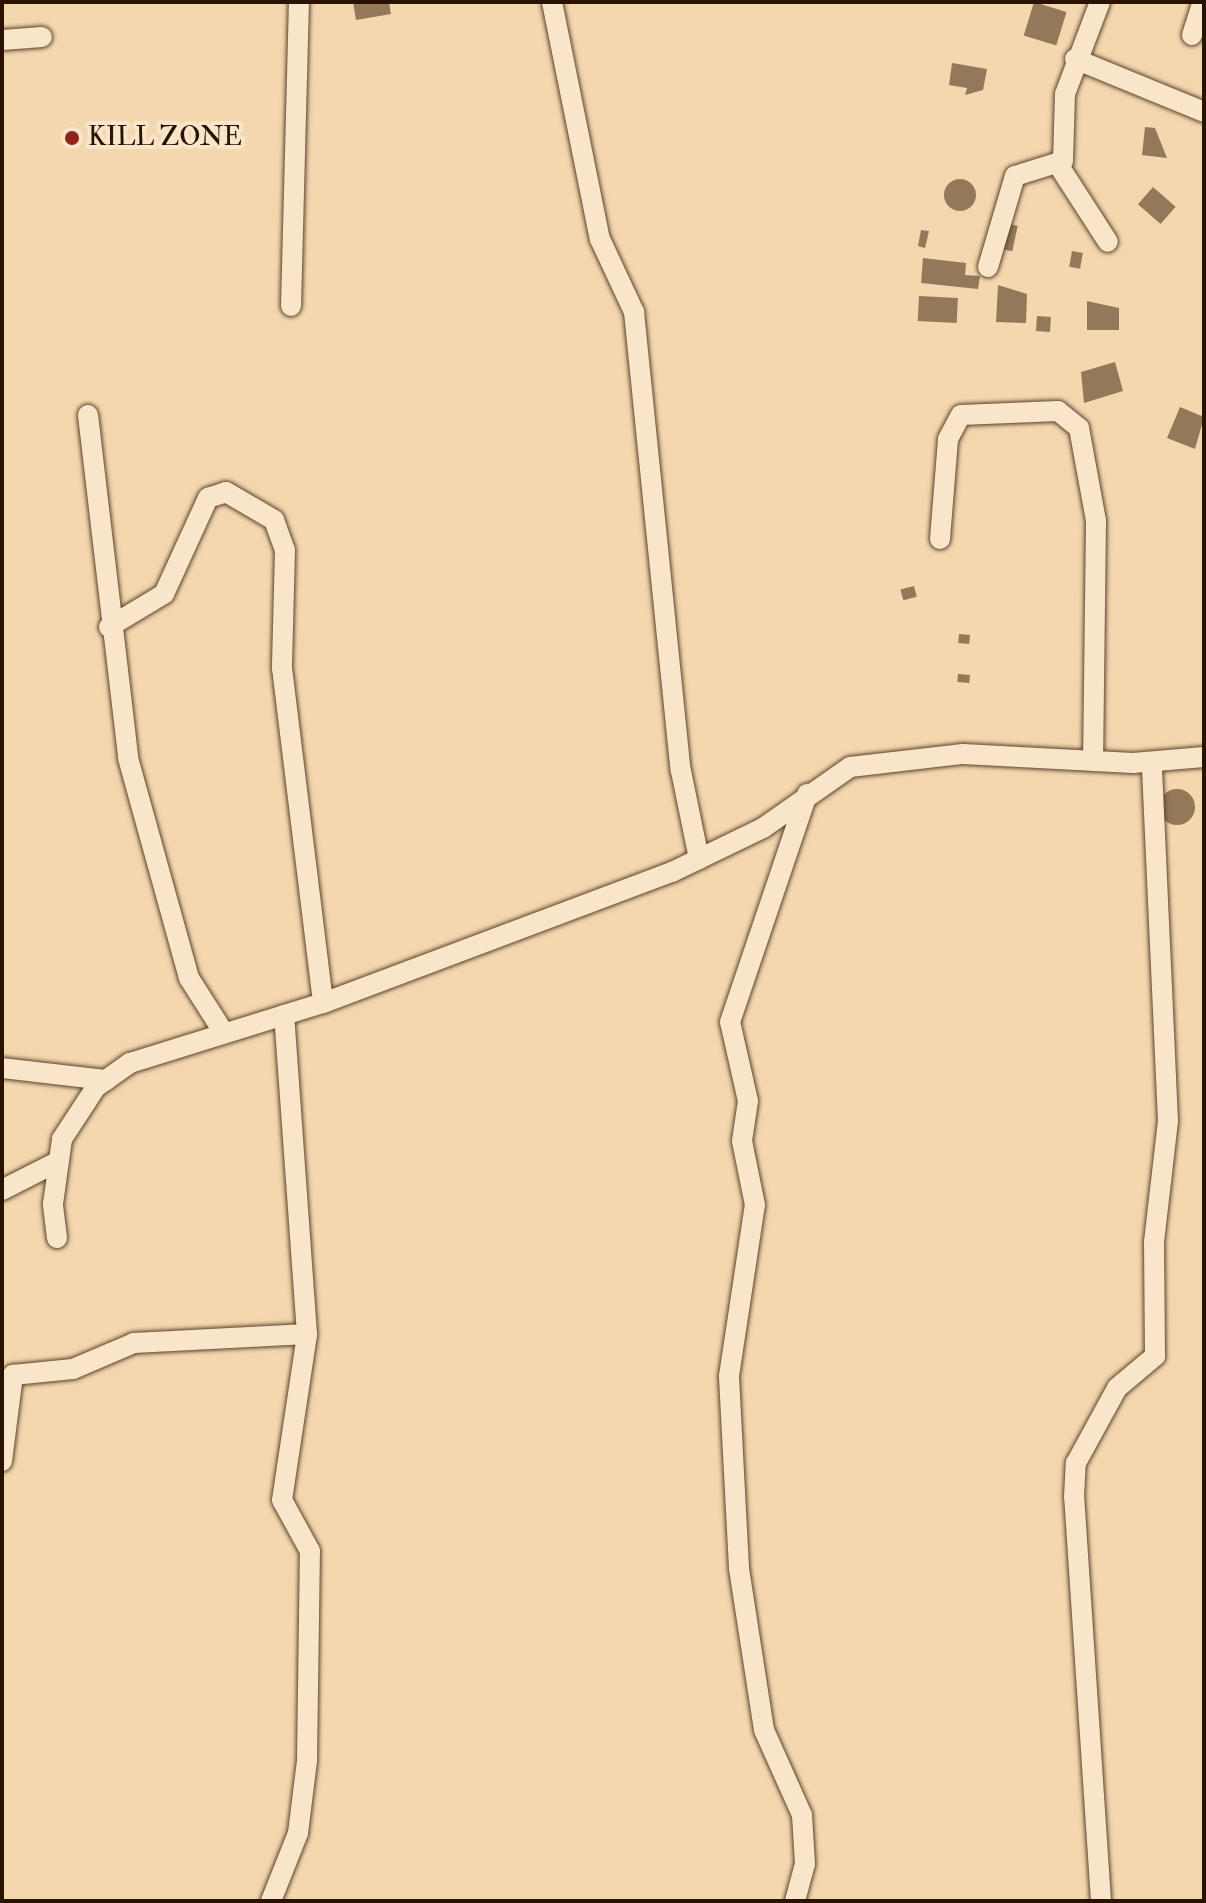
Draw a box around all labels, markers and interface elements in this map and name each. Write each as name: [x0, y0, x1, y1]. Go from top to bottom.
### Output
place label: KILL ZONE: [88, 122, 242, 154]
marker: KILL ZONE: [63, 129, 81, 147]

